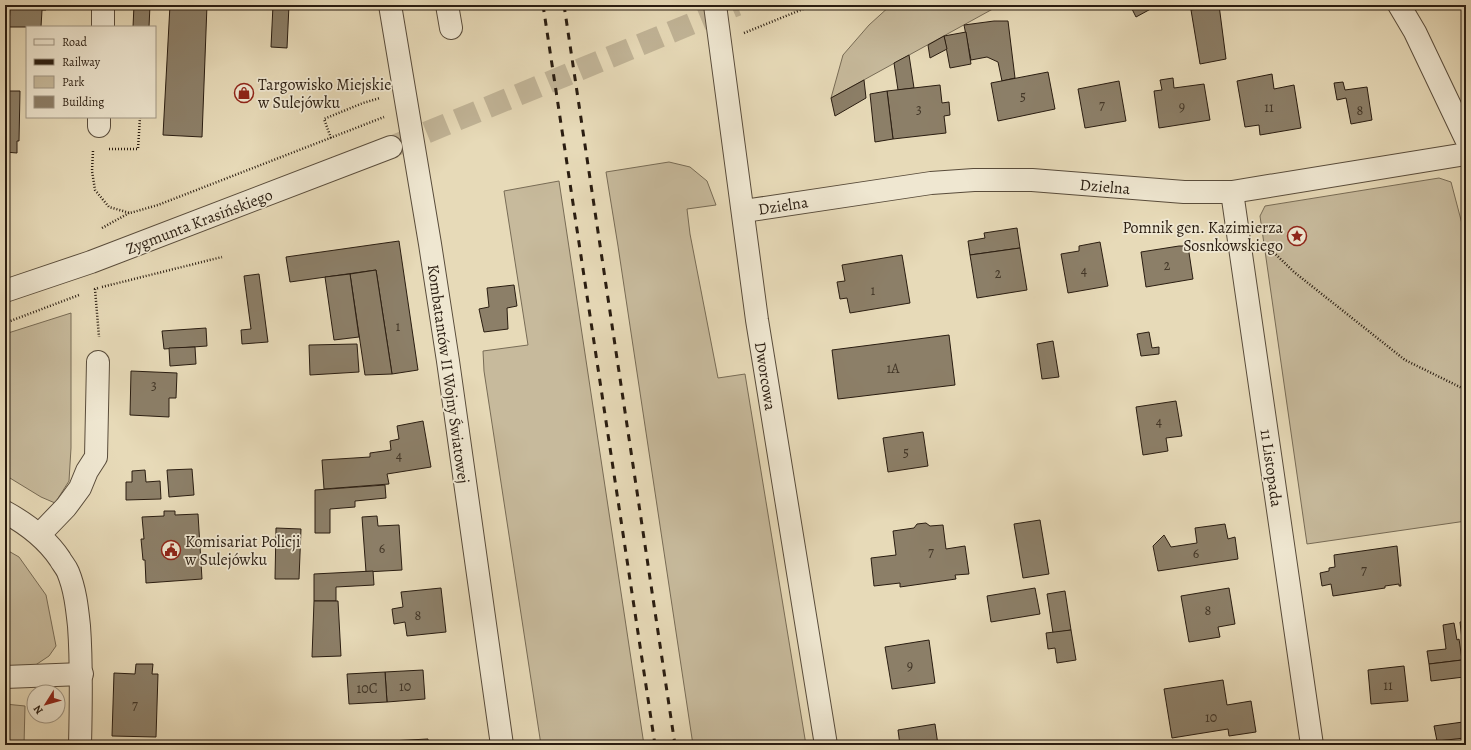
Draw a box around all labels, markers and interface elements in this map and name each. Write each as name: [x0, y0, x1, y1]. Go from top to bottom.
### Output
legend: [26, 26, 156, 118]
text: Road: [62, 34, 88, 50]
text: Railway: [62, 54, 101, 70]
text: Park: [62, 74, 85, 90]
place label: Targowisko Miejskie w Sulejówku: [257, 74, 391, 114]
shop icon: Targowisko Miejskie w Sulejówku: [233, 82, 255, 104]
house number: 5: [1020, 87, 1026, 106]
text: Building: [62, 94, 104, 110]
house number: 7: [1099, 96, 1105, 115]
house number: 9: [1179, 97, 1185, 116]
house number: 11: [1264, 98, 1274, 117]
house number: 3: [916, 100, 922, 119]
house number: 8: [1357, 101, 1364, 120]
street label: Dzielna: [1079, 174, 1132, 200]
street label: Zygmunta Krasińskiego: [123, 184, 276, 260]
street label: Dzielna: [757, 191, 810, 221]
place label: Pomnik gen. Kazimierza Sosnkowskiego: [1122, 217, 1284, 257]
place icon: Pomnik gen. Kazimierza Sosnkowskiego: [1286, 225, 1308, 247]
house number: 2: [1164, 256, 1171, 275]
house number: 4: [1081, 261, 1087, 280]
street label: Kombatantów II Wojny Światowej: [422, 263, 474, 485]
house number: 2: [995, 264, 1002, 283]
house number: 1: [871, 281, 876, 300]
house number: 1: [396, 317, 401, 336]
street label: Dworcowa: [749, 340, 781, 413]
house number: 1A: [887, 359, 900, 378]
house number: 3: [151, 376, 157, 395]
house number: 4: [1156, 412, 1162, 431]
street label: 11 Listopada: [1255, 428, 1287, 509]
house number: 5: [903, 443, 909, 462]
house number: 4: [396, 446, 402, 465]
place label: Komisariat Policji w Sulejówku: [184, 531, 301, 571]
public building icon: Komisariat Policji w Sulejówku: [160, 539, 182, 561]
house number: 6: [379, 539, 385, 558]
house number: 7: [928, 543, 934, 562]
house number: 6: [1193, 544, 1199, 563]
house number: 7: [1361, 561, 1367, 580]
house number: 8: [1205, 601, 1212, 620]
house number: 8: [415, 606, 422, 625]
house number: 9: [907, 656, 913, 675]
house number: 11: [1383, 676, 1393, 695]
house number: 10: [399, 677, 411, 696]
house number: 10C: [356, 679, 378, 698]
north arrow: [26, 684, 66, 724]
house number: 7: [132, 696, 138, 715]
text: N: [30, 702, 47, 717]
house number: 10: [1205, 708, 1217, 727]

